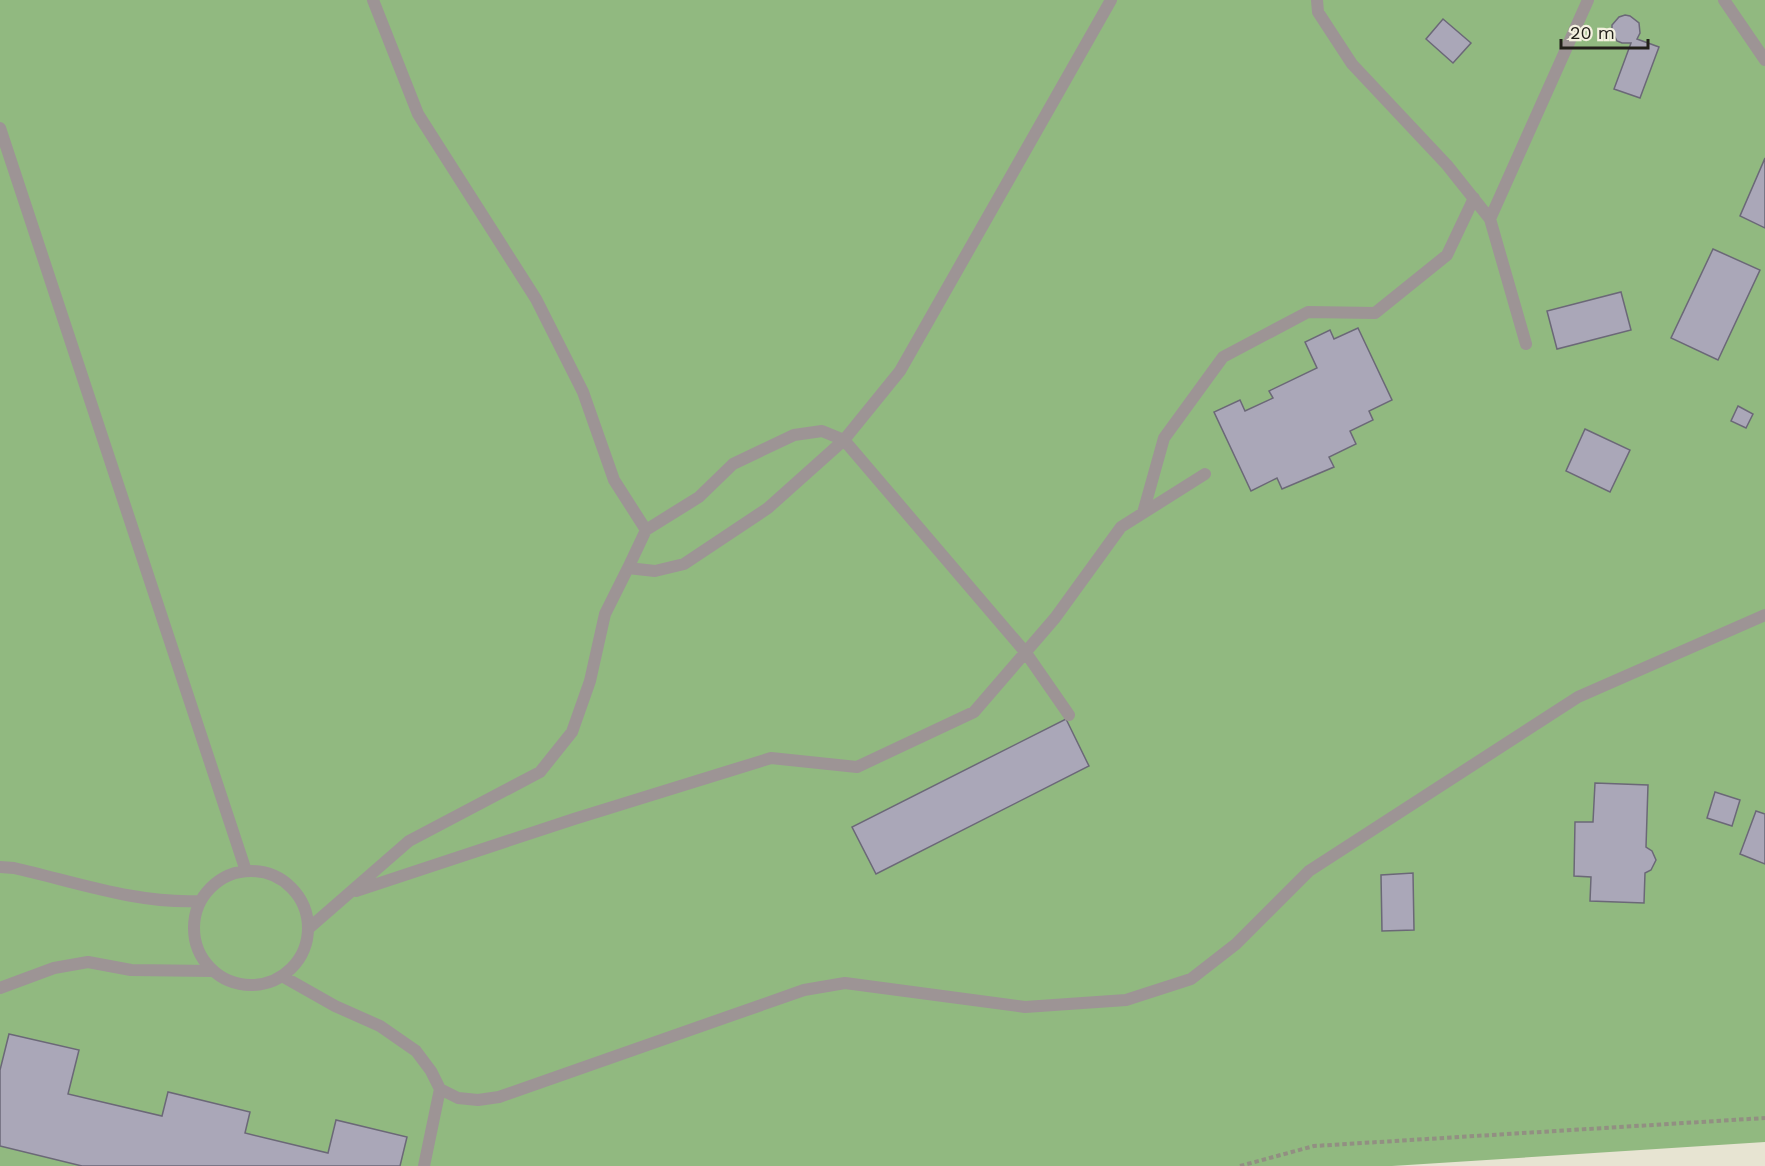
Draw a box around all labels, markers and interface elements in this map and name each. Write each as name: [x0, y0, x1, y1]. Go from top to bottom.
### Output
scale bar: [1561, 12, 1648, 50]
text: 20 m: [1570, 22, 1615, 43]

